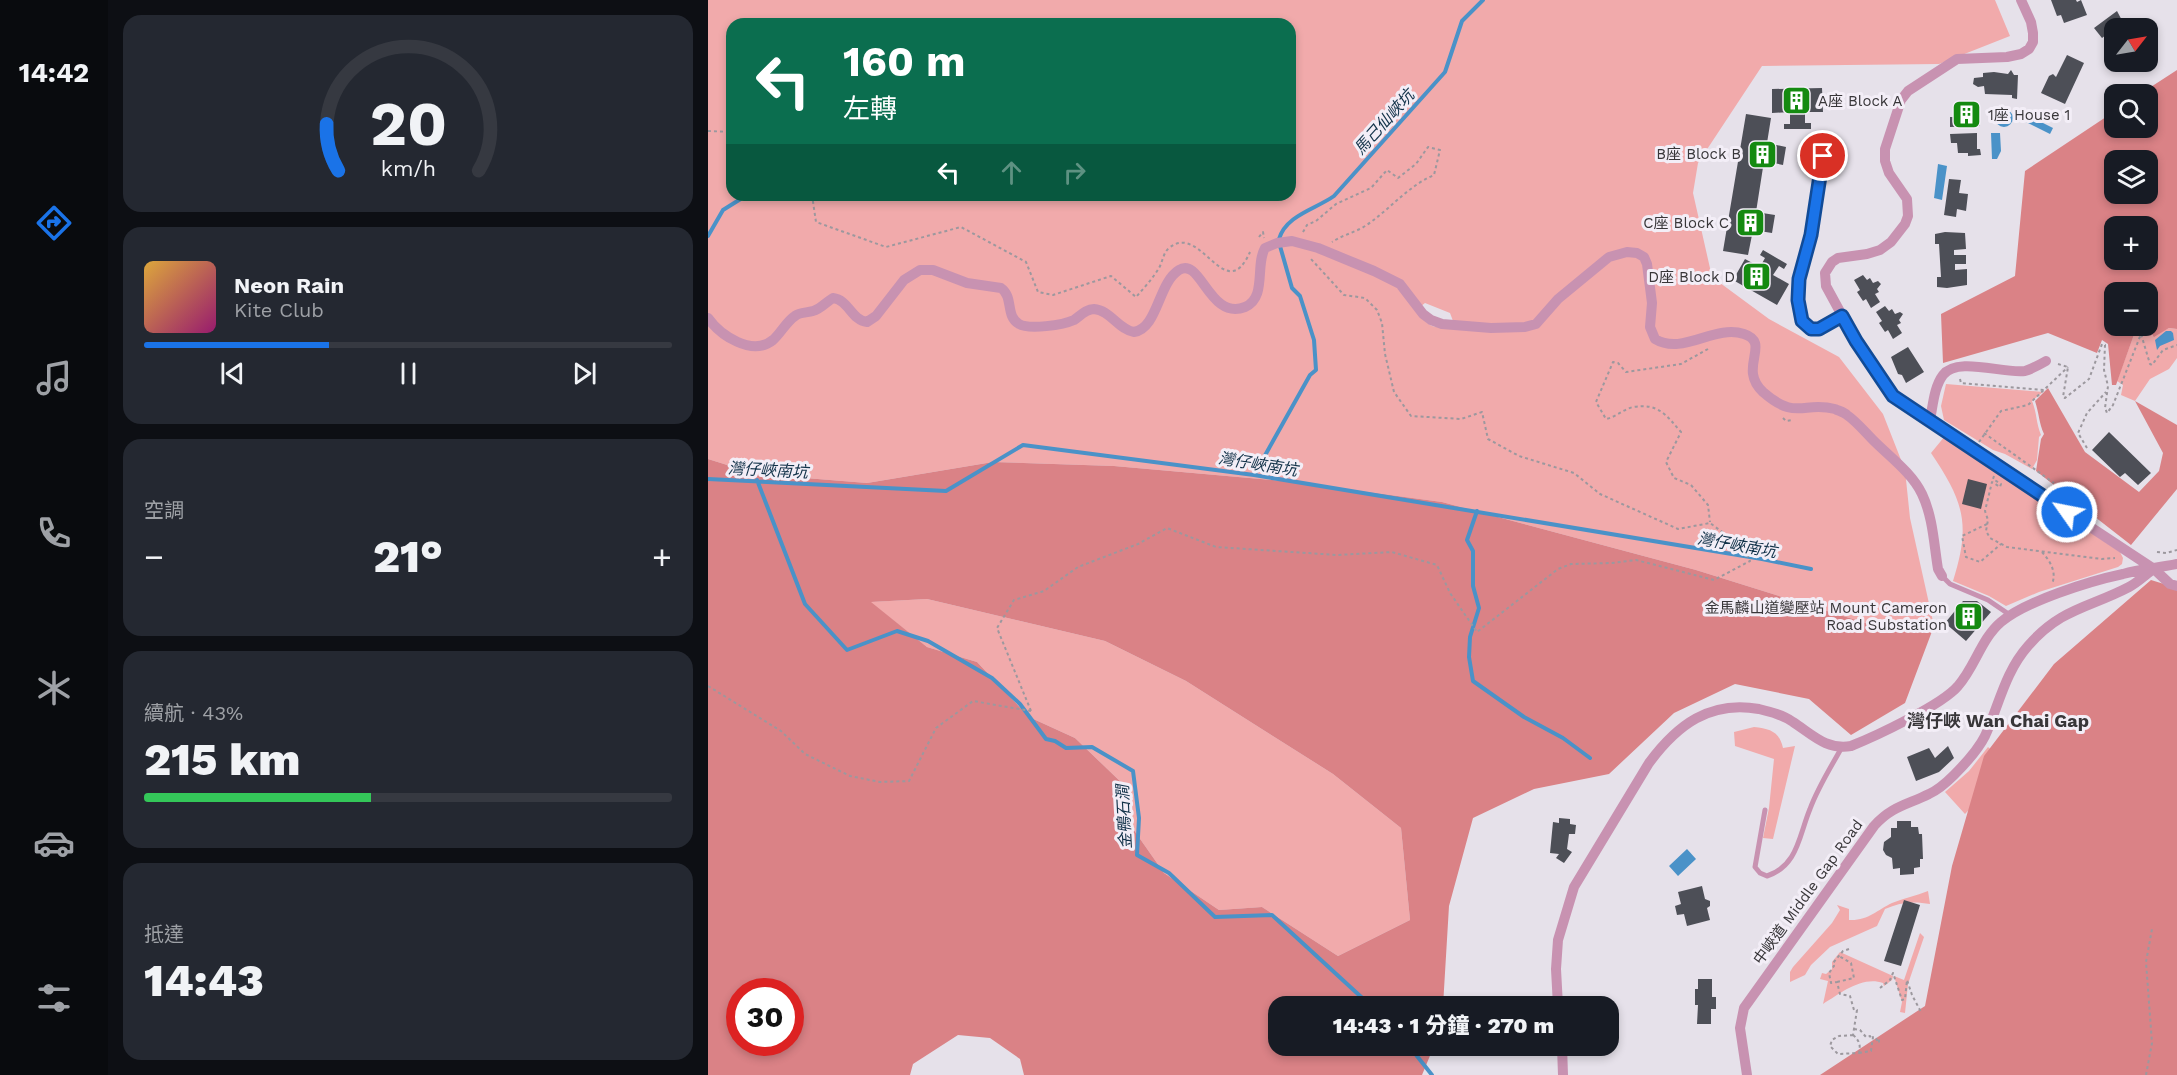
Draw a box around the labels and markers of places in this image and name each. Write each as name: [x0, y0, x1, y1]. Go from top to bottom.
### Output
building icon: A座 Block A: [1781, 85, 1813, 117]
place label: A座 Block A: [1818, 92, 1902, 110]
building icon: 1座 House 1: [1951, 99, 1983, 131]
place label: 1座 House 1: [1988, 106, 2070, 124]
pin: [1797, 130, 1848, 181]
building icon: B座 Block B: [1746, 138, 1778, 170]
place label: B座 Block B: [1656, 145, 1741, 163]
building icon: C座 Block C: [1734, 207, 1766, 239]
place label: C座 Block C: [1643, 214, 1729, 232]
building icon: D座 Block D: [1740, 261, 1772, 293]
place label: D座 Block D: [1648, 268, 1735, 286]
place label: 金馬麟山道變壓站 Mount Cameron Road Substation: [1704, 599, 1947, 634]
building icon: 金馬麟山道變壓站 Mount Cameron Road Substation: [1952, 601, 1984, 633]

